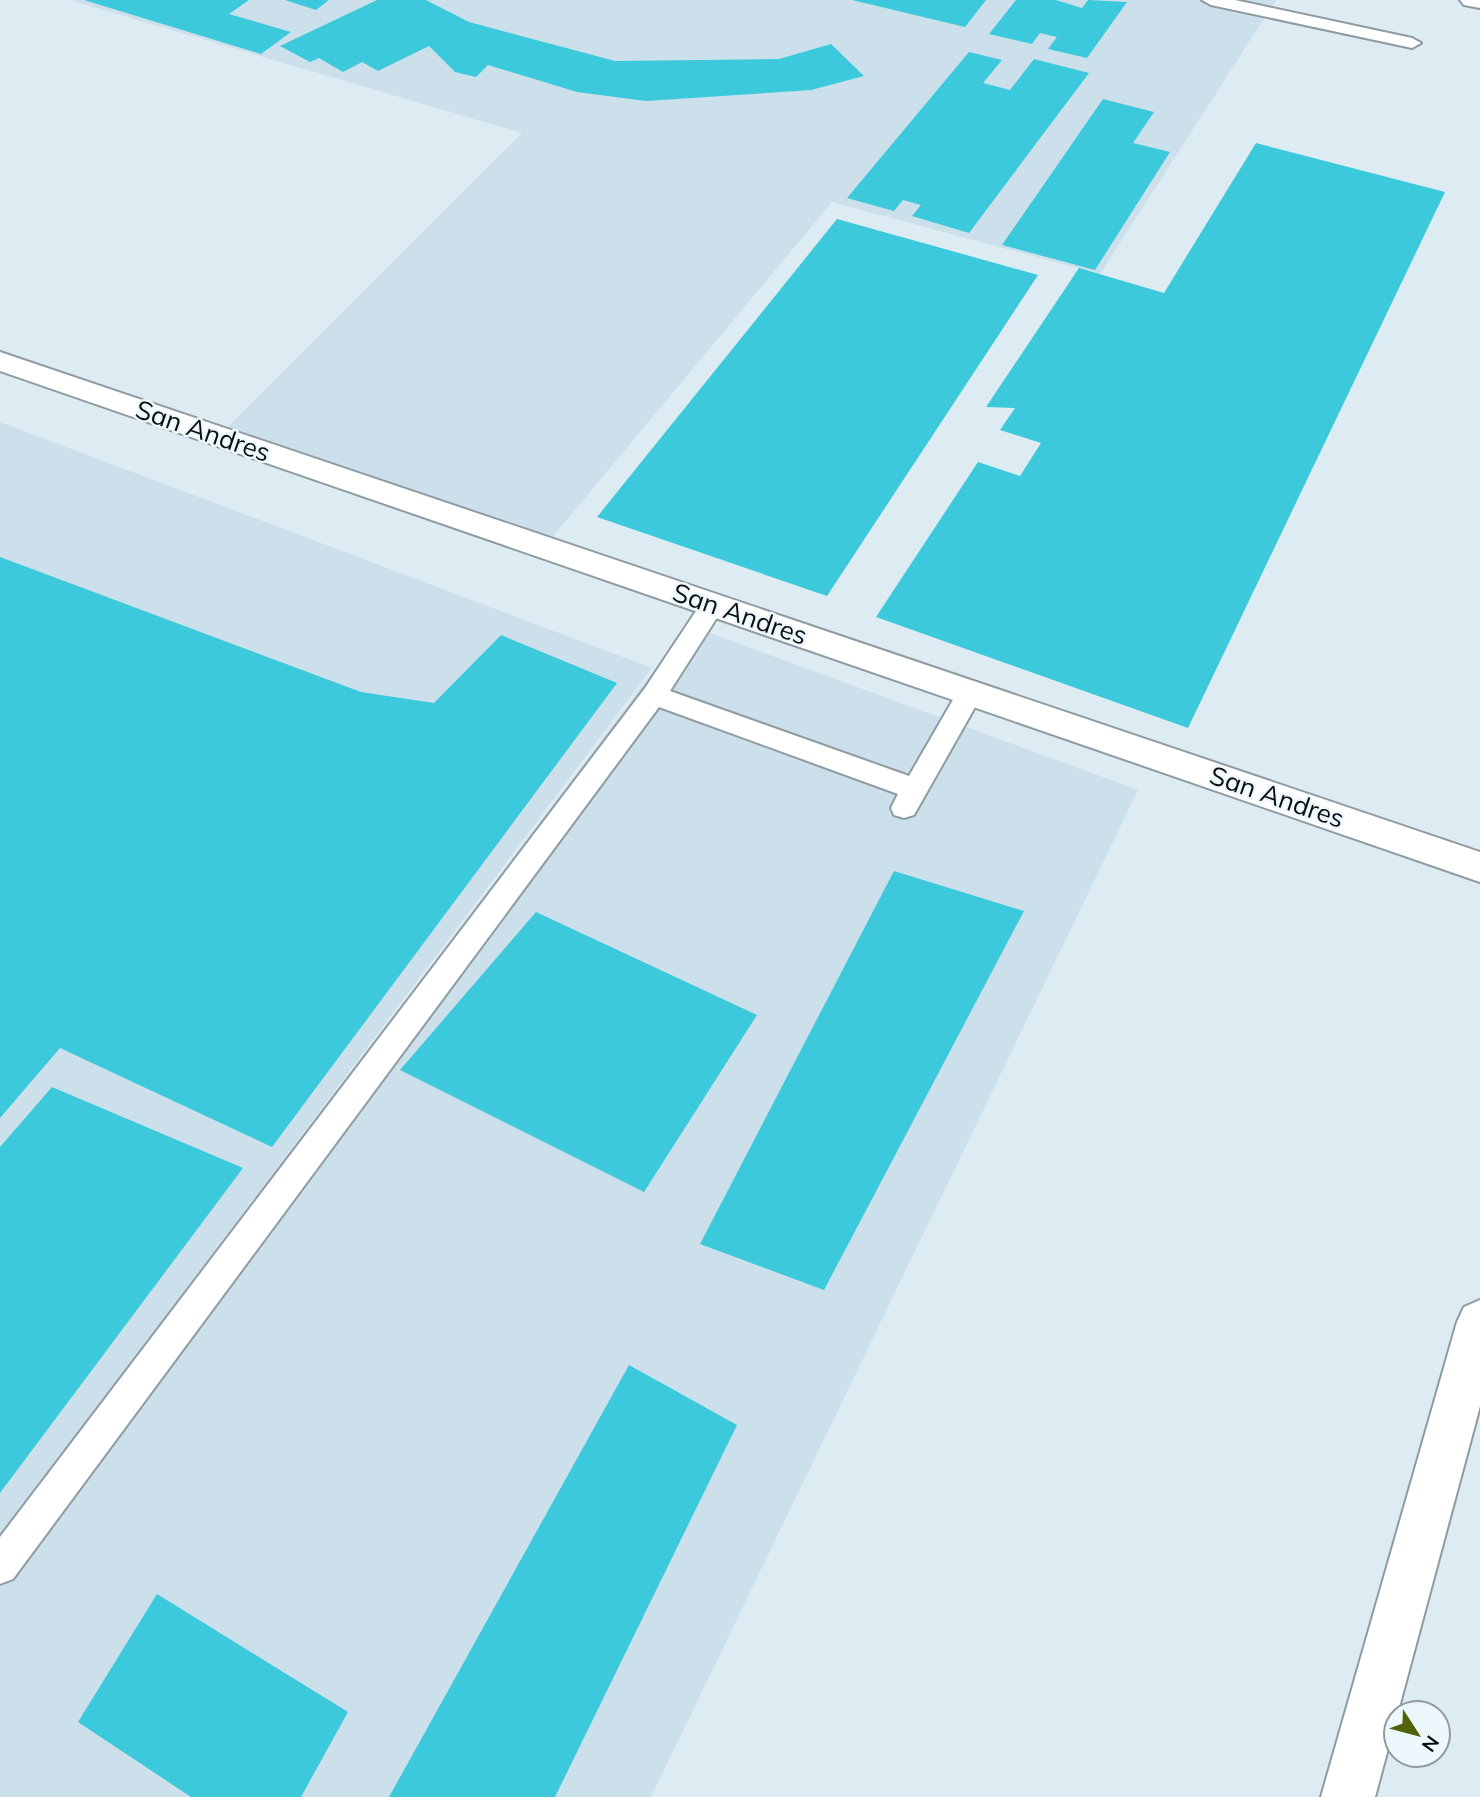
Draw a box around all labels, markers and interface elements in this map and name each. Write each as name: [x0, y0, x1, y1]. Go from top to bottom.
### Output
street label: San Andres: [132, 392, 275, 469]
street label: San Andres: [669, 575, 812, 652]
street label: San Andres: [1206, 758, 1349, 835]
north arrow: [1382, 1699, 1452, 1769]
text: N: [1417, 1731, 1445, 1757]

